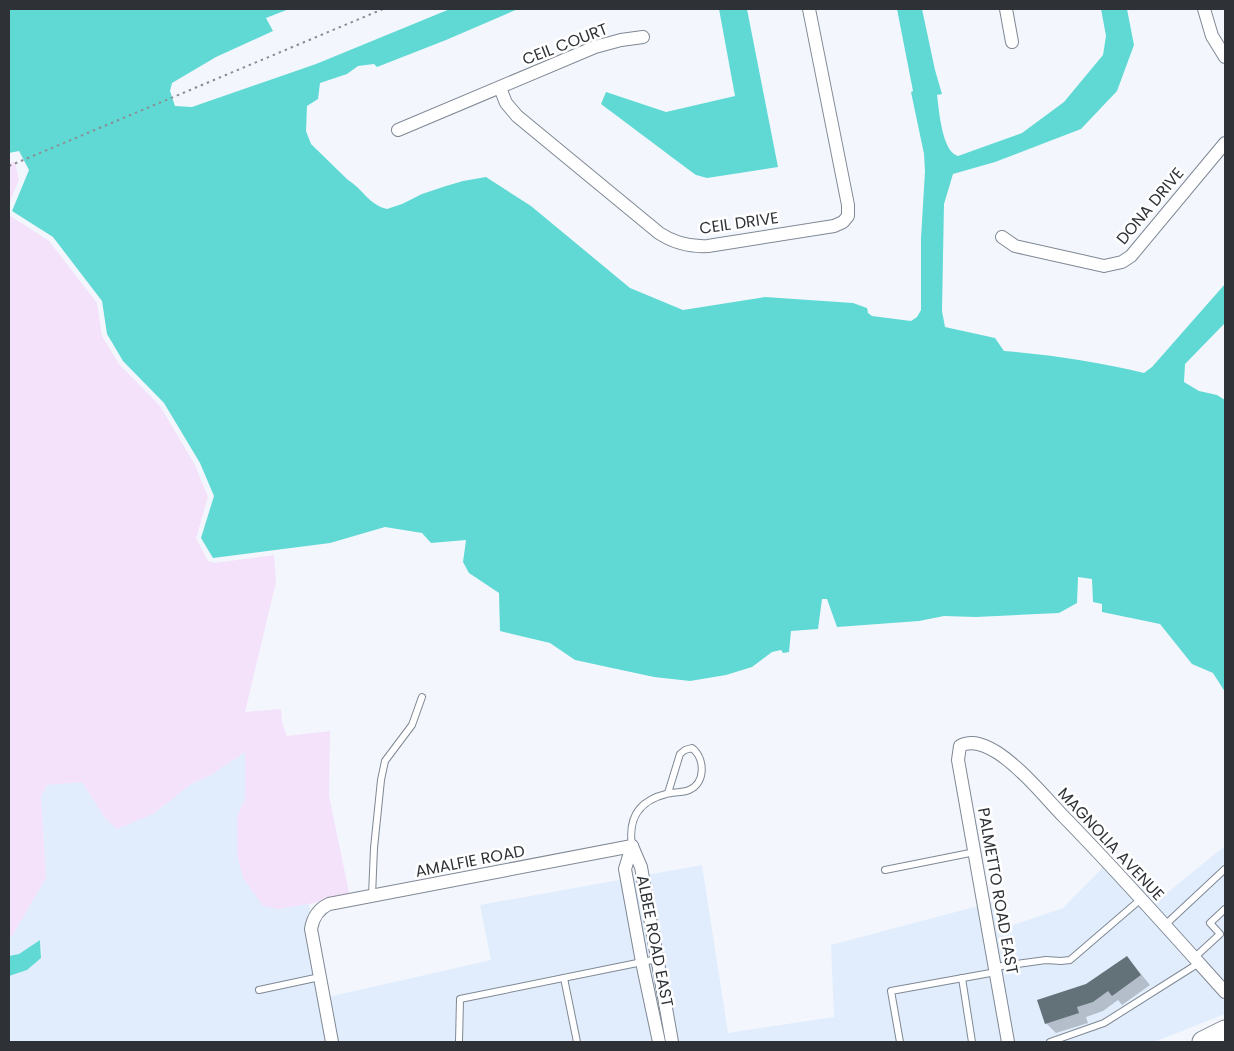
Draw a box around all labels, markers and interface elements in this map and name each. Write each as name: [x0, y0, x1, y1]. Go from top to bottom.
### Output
street label: CEIL COURT: [519, 17, 611, 71]
street label: DONA DRIVE: [1111, 163, 1189, 249]
street label: CEIL DRIVE: [698, 206, 780, 240]
street label: MAGNOLIA AVENUE: [1053, 782, 1169, 906]
street label: PALMETTO ROAD EAST: [972, 806, 1024, 976]
street label: AMALFIE ROAD: [413, 839, 527, 883]
street label: ALBEE ROAD EAST: [631, 873, 679, 1009]

